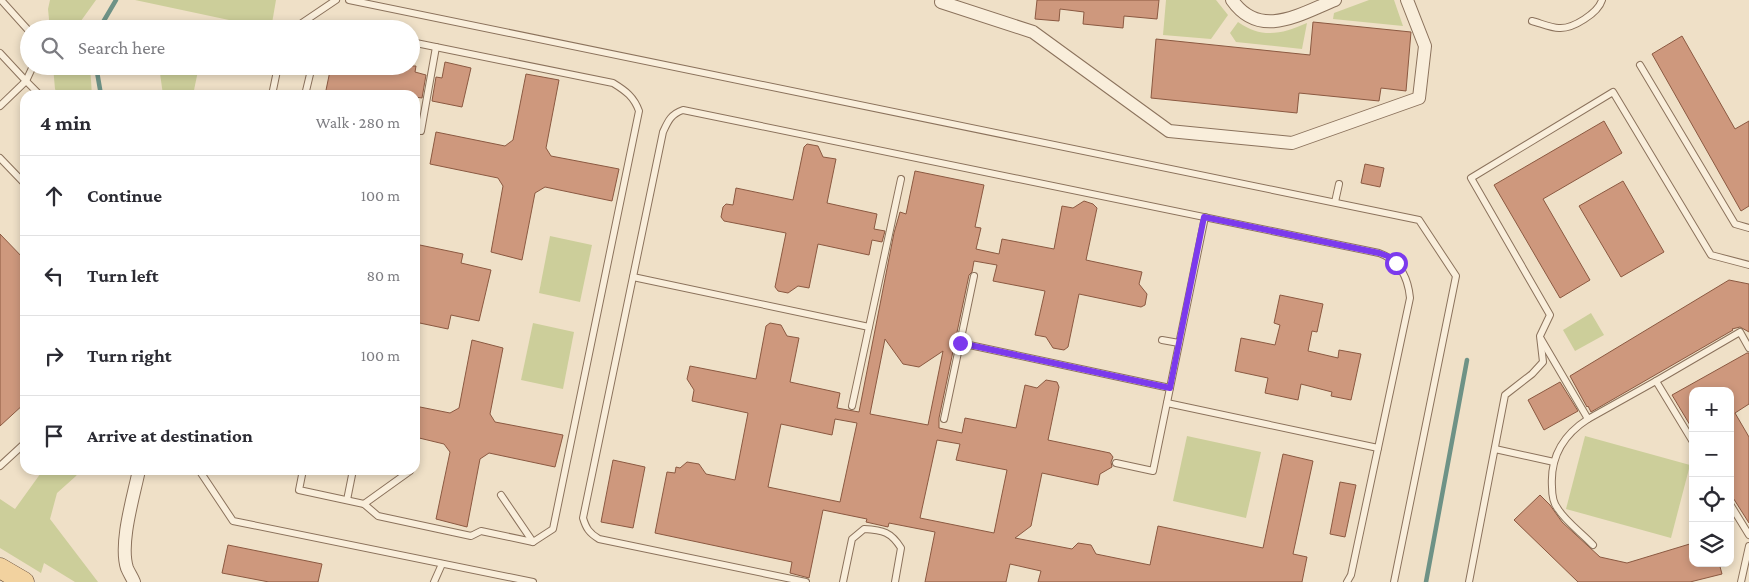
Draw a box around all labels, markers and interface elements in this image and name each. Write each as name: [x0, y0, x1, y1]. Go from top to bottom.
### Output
search box: [20, 20, 420, 75]
icon: search: [38, 34, 66, 62]
text: Search here: [78, 37, 165, 58]
text: 4 min: [40, 111, 91, 135]
text: Walk · 280 m: [316, 114, 400, 131]
icon: ahead: [40, 182, 68, 210]
text: Continue: [87, 185, 162, 206]
text: 100 m: [361, 187, 400, 204]
route start: [1385, 252, 1408, 275]
icon: left: [40, 262, 68, 290]
text: Turn left: [87, 265, 159, 286]
text: 80 m: [366, 267, 400, 284]
route end: [949, 332, 972, 355]
icon: right: [40, 342, 68, 370]
text: Turn right: [87, 345, 172, 366]
text: 100 m: [361, 347, 400, 364]
map controls: [1689, 387, 1734, 567]
button: +: [1689, 387, 1734, 432]
icon: arrive: [40, 422, 68, 450]
text: Arrive at destination: [87, 425, 253, 446]
button: −: [1689, 432, 1734, 477]
button: locate: [1689, 477, 1734, 522]
button: layers: [1689, 522, 1734, 567]

